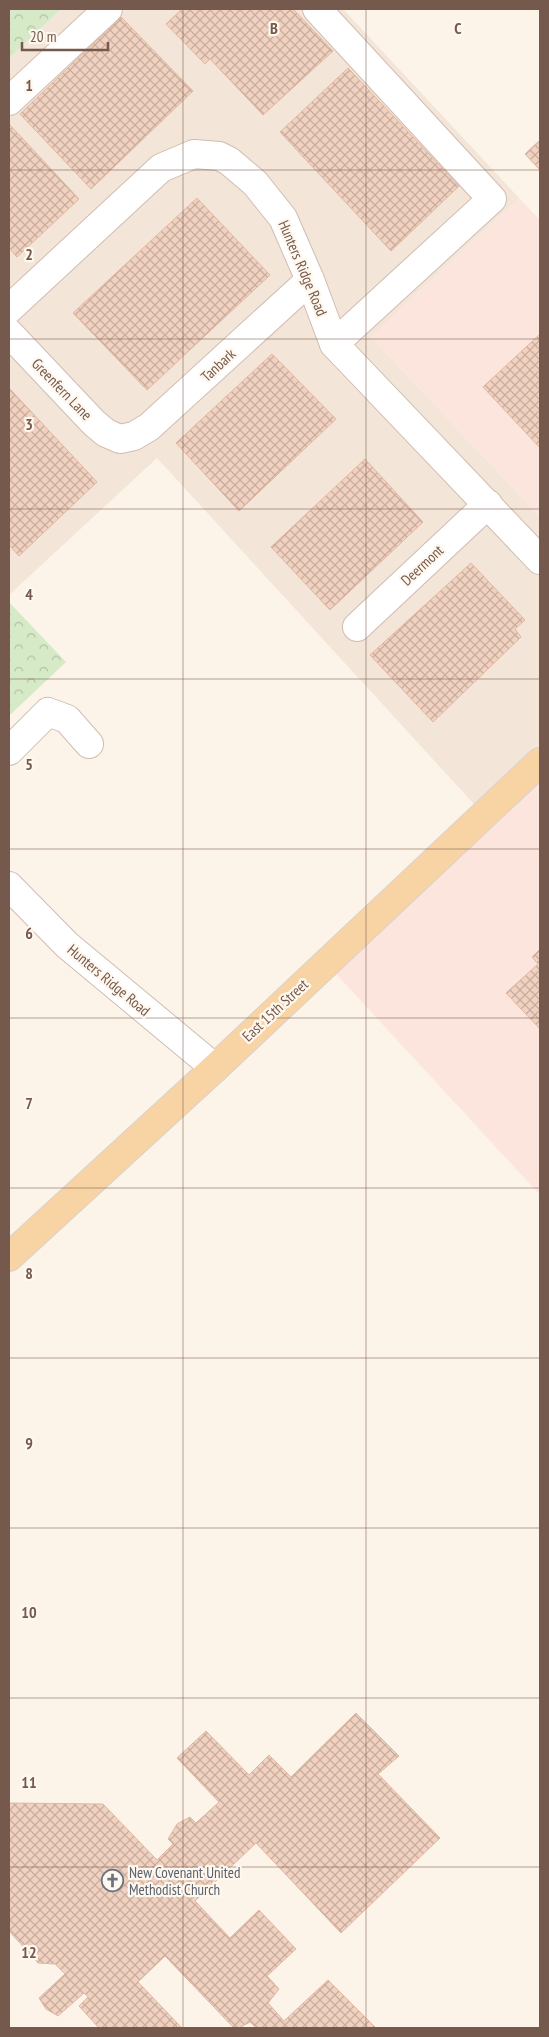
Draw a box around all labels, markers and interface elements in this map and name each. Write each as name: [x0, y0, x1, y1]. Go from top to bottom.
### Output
text: B: [270, 18, 278, 38]
text: C: [454, 18, 462, 38]
scale bar: [22, 20, 109, 52]
text: 20 m: [30, 27, 56, 46]
text: 1: [25, 75, 33, 95]
street label: Hunters Ridge Road: [274, 217, 332, 319]
text: 2: [25, 244, 33, 264]
street label: Tanbark: [197, 344, 239, 386]
street label: Greenfern Lane: [28, 354, 96, 424]
text: 3: [25, 414, 33, 434]
street label: Deermont: [397, 541, 447, 589]
text: 4: [25, 584, 33, 604]
text: 5: [25, 754, 33, 774]
text: 6: [25, 923, 33, 943]
street label: Hunters Ridge Road: [64, 940, 154, 1020]
street label: East 15th Street: [238, 975, 312, 1045]
text: 7: [25, 1093, 33, 1113]
text: 8: [25, 1263, 33, 1283]
text: 9: [25, 1433, 33, 1453]
text: 10: [21, 1602, 37, 1622]
text: 11: [21, 1772, 37, 1792]
place label: New Covenant United Methodist Church: [129, 1863, 241, 1899]
church icon: New Covenant United Methodist Church: [101, 1869, 125, 1893]
text: 12: [21, 1942, 37, 1962]

